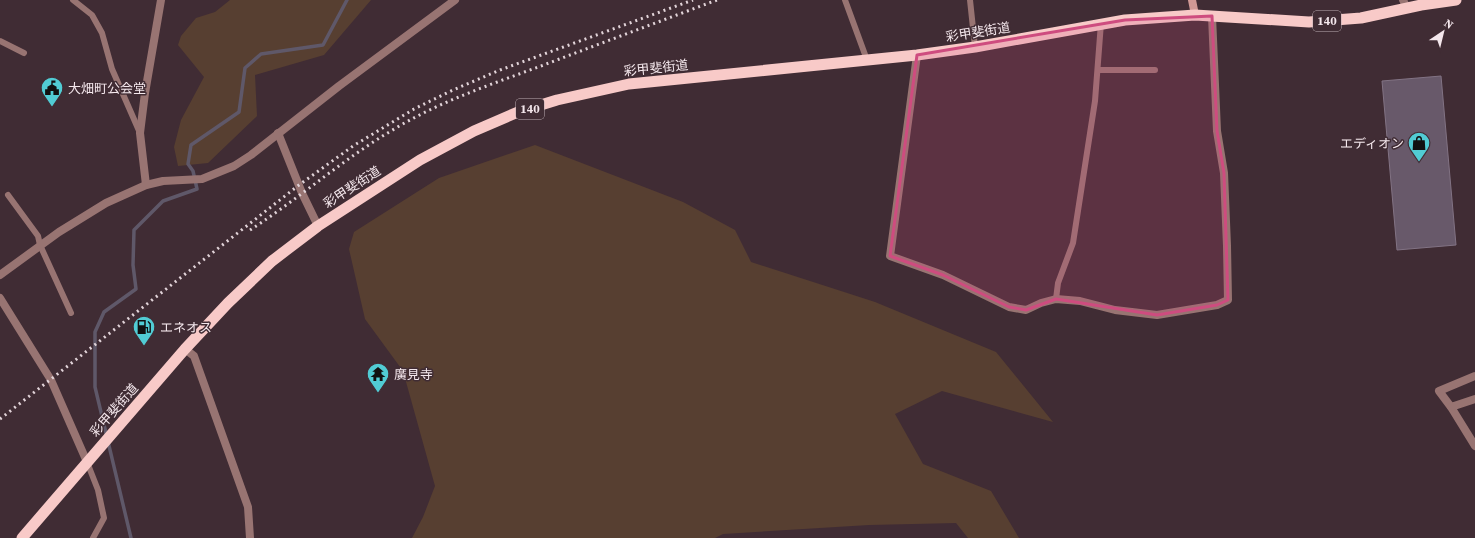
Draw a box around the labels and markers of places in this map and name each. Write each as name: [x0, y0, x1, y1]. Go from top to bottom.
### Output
public building icon: 大畑町公会堂: [39, 75, 65, 108]
place label: 大畑町公会堂: [68, 80, 146, 97]
shop icon: エディオン: [1406, 130, 1432, 163]
place label: エディオン: [1340, 135, 1404, 152]
fuel station icon: エネオス: [131, 314, 157, 347]
place label: エネオス: [160, 319, 212, 336]
temple icon: 廣見寺: [365, 361, 391, 394]
place label: 廣見寺: [394, 366, 433, 383]

